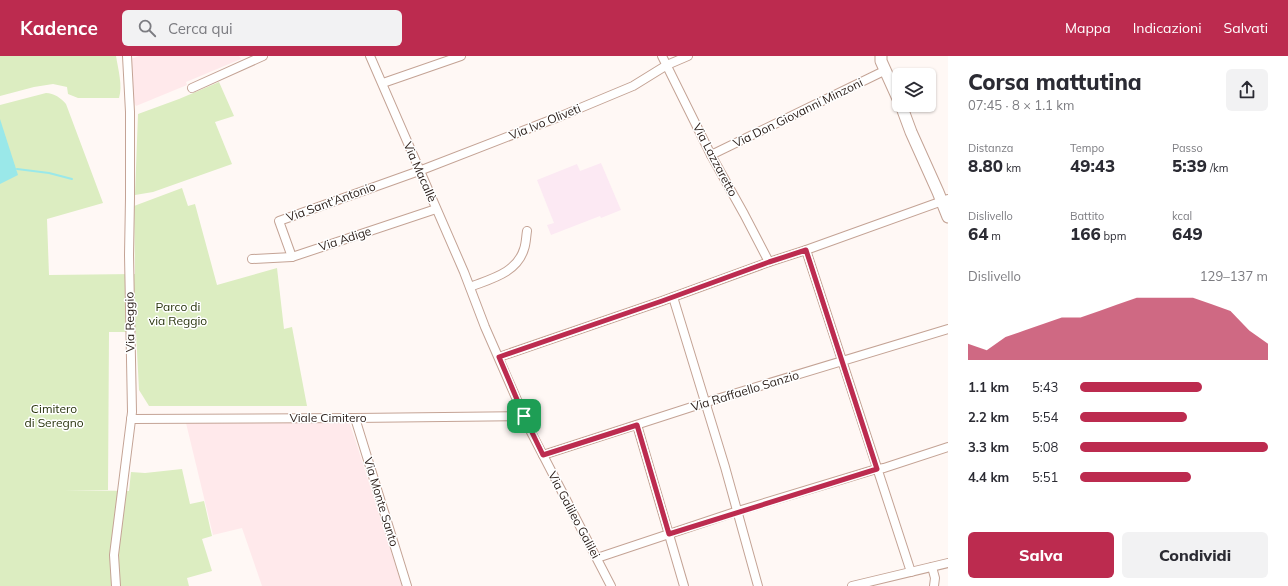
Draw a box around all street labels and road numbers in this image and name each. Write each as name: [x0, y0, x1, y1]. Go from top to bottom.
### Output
street label: Via Don Giovanni Minzoni: [730, 75, 865, 151]
street label: Via Ivo Oliveti: [507, 100, 583, 143]
street label: Via Lazzaretto: [690, 121, 741, 199]
street label: Via Macallè: [401, 139, 440, 204]
street label: Via Sant'Antonio: [284, 178, 378, 225]
street label: Via Adige: [317, 223, 373, 254]
street label: Via Reggio: [121, 292, 138, 352]
street label: Via Raffaello Sanzio: [689, 367, 801, 414]
street label: Viale Cimitero: [289, 410, 367, 425]
street label: Via Monte Santo: [361, 456, 402, 548]
street label: Via Galileo Galilei: [545, 469, 604, 561]

